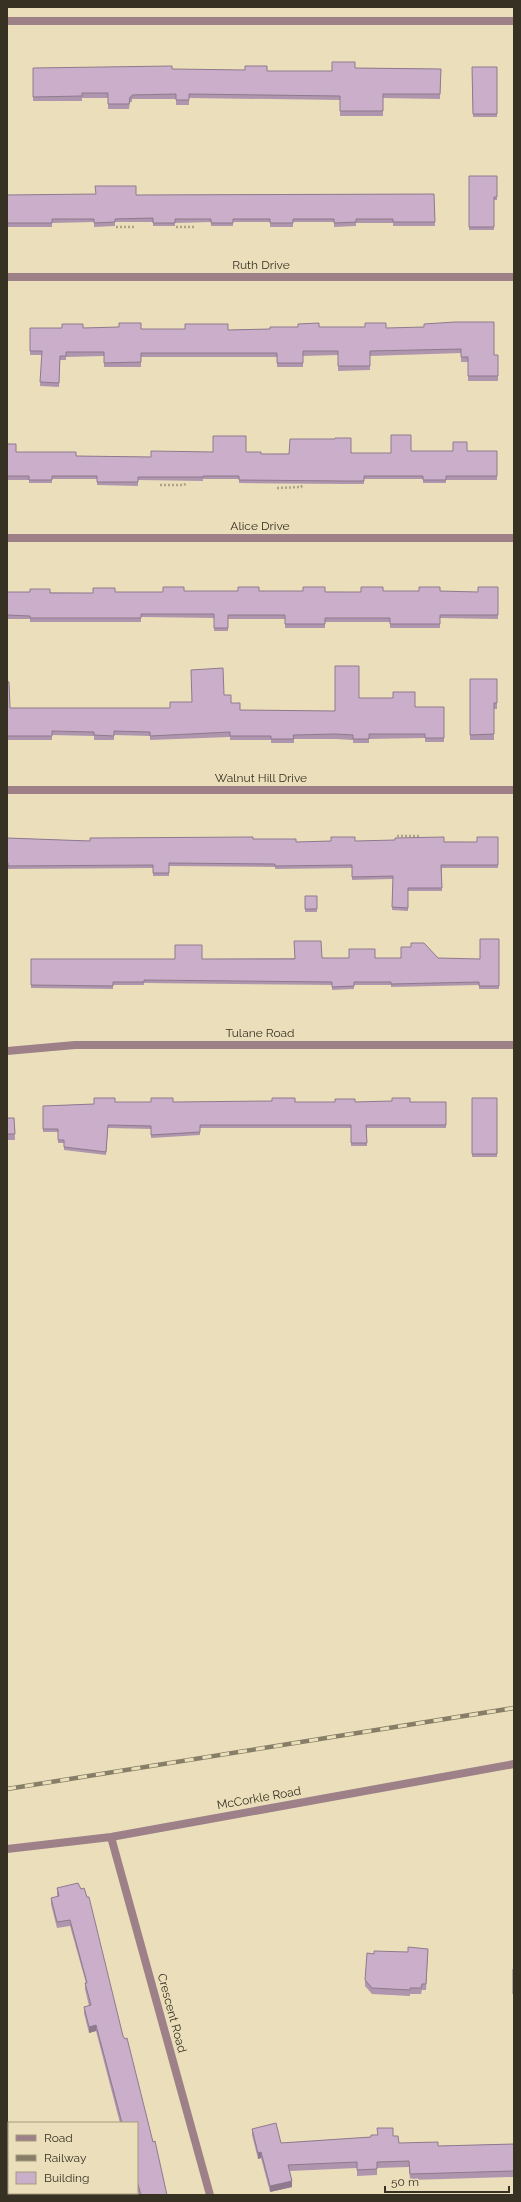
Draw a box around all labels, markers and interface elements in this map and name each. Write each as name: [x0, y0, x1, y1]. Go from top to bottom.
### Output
street label: Ruth Drive: [232, 258, 290, 272]
street label: Alice Drive: [230, 519, 290, 533]
street label: Walnut Hill Drive: [215, 771, 307, 785]
street label: Tulane Road: [225, 1026, 295, 1040]
street label: McCorkle Road: [216, 1784, 302, 1812]
street label: Crescent Road: [155, 1972, 189, 2054]
legend: [8, 2122, 138, 2194]
text: Road: [44, 2131, 73, 2145]
text: Railway: [44, 2151, 87, 2165]
scale bar: [385, 2168, 509, 2194]
text: Building: [44, 2171, 90, 2185]
text: 50 m: [391, 2175, 419, 2189]

